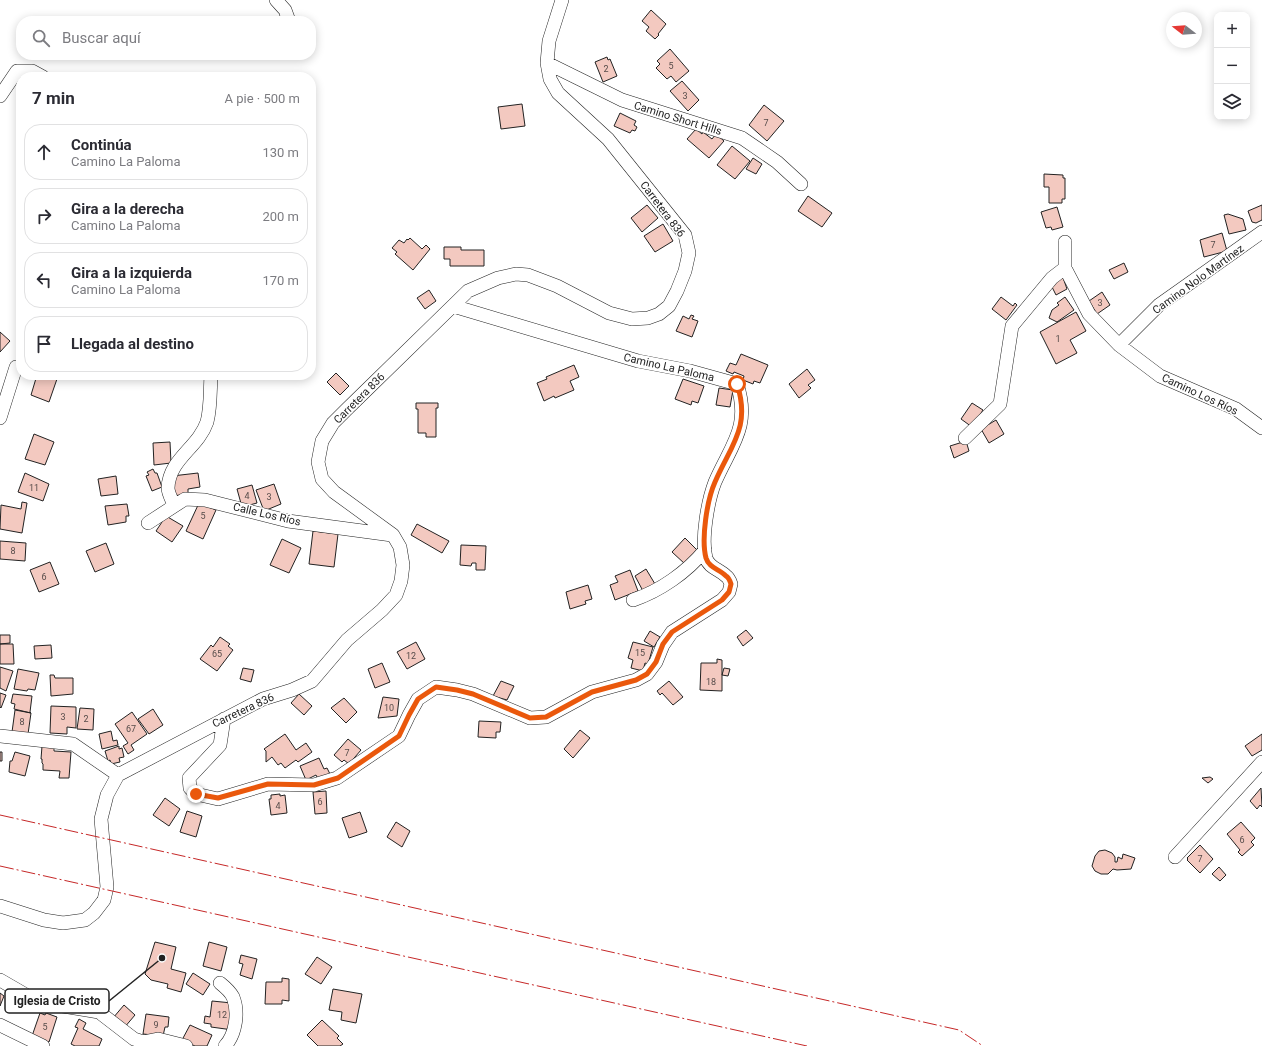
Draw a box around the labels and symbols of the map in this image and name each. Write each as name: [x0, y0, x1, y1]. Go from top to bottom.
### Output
north arrow: [1166, 12, 1202, 48]
house number: 5: [668, 61, 674, 71]
house number: 2: [603, 64, 609, 74]
house number: 3: [682, 91, 688, 101]
street label: Camino Short Hills: [632, 99, 724, 138]
house number: 7: [763, 118, 769, 128]
street label: Carretera 836: [637, 179, 688, 240]
house number: 7: [1210, 240, 1216, 250]
street label: Camino Nolo Martínez: [1150, 242, 1247, 317]
house number: 3: [1097, 298, 1103, 308]
house number: 1: [1055, 334, 1061, 344]
street label: Camino La Paloma: [622, 351, 715, 384]
street label: Carretera 836: [331, 370, 387, 426]
street label: Camino Los Ríos: [1160, 371, 1240, 418]
route start: [728, 375, 746, 393]
house number: 11: [29, 483, 39, 493]
house number: 4: [244, 491, 250, 501]
house number: 3: [266, 492, 272, 502]
street label: Calle Los Ríos: [232, 500, 302, 529]
house number: 5: [200, 511, 206, 521]
house number: 8: [10, 546, 16, 556]
house number: 6: [41, 572, 47, 582]
house number: 15: [635, 648, 645, 658]
house number: 65: [212, 649, 222, 659]
house number: 12: [406, 651, 416, 661]
house number: 18: [706, 677, 716, 687]
street label: Carretera 836: [210, 691, 276, 730]
house number: 10: [384, 703, 394, 713]
house number: 3: [60, 712, 66, 722]
house number: 2: [83, 714, 89, 724]
house number: 8: [19, 717, 25, 727]
house number: 67: [126, 724, 136, 734]
house number: 7: [344, 748, 350, 758]
route end: [187, 785, 205, 803]
house number: 6: [317, 797, 323, 807]
house number: 4: [275, 801, 281, 811]
house number: 6: [1239, 835, 1245, 845]
house number: 7: [1197, 854, 1203, 864]
callout: Iglesia de Cristo: [5, 989, 109, 1013]
text: Iglesia de Cristo: [13, 994, 101, 1008]
house number: 12: [217, 1010, 227, 1020]
house number: 9: [153, 1020, 159, 1030]
house number: 5: [42, 1022, 48, 1032]

